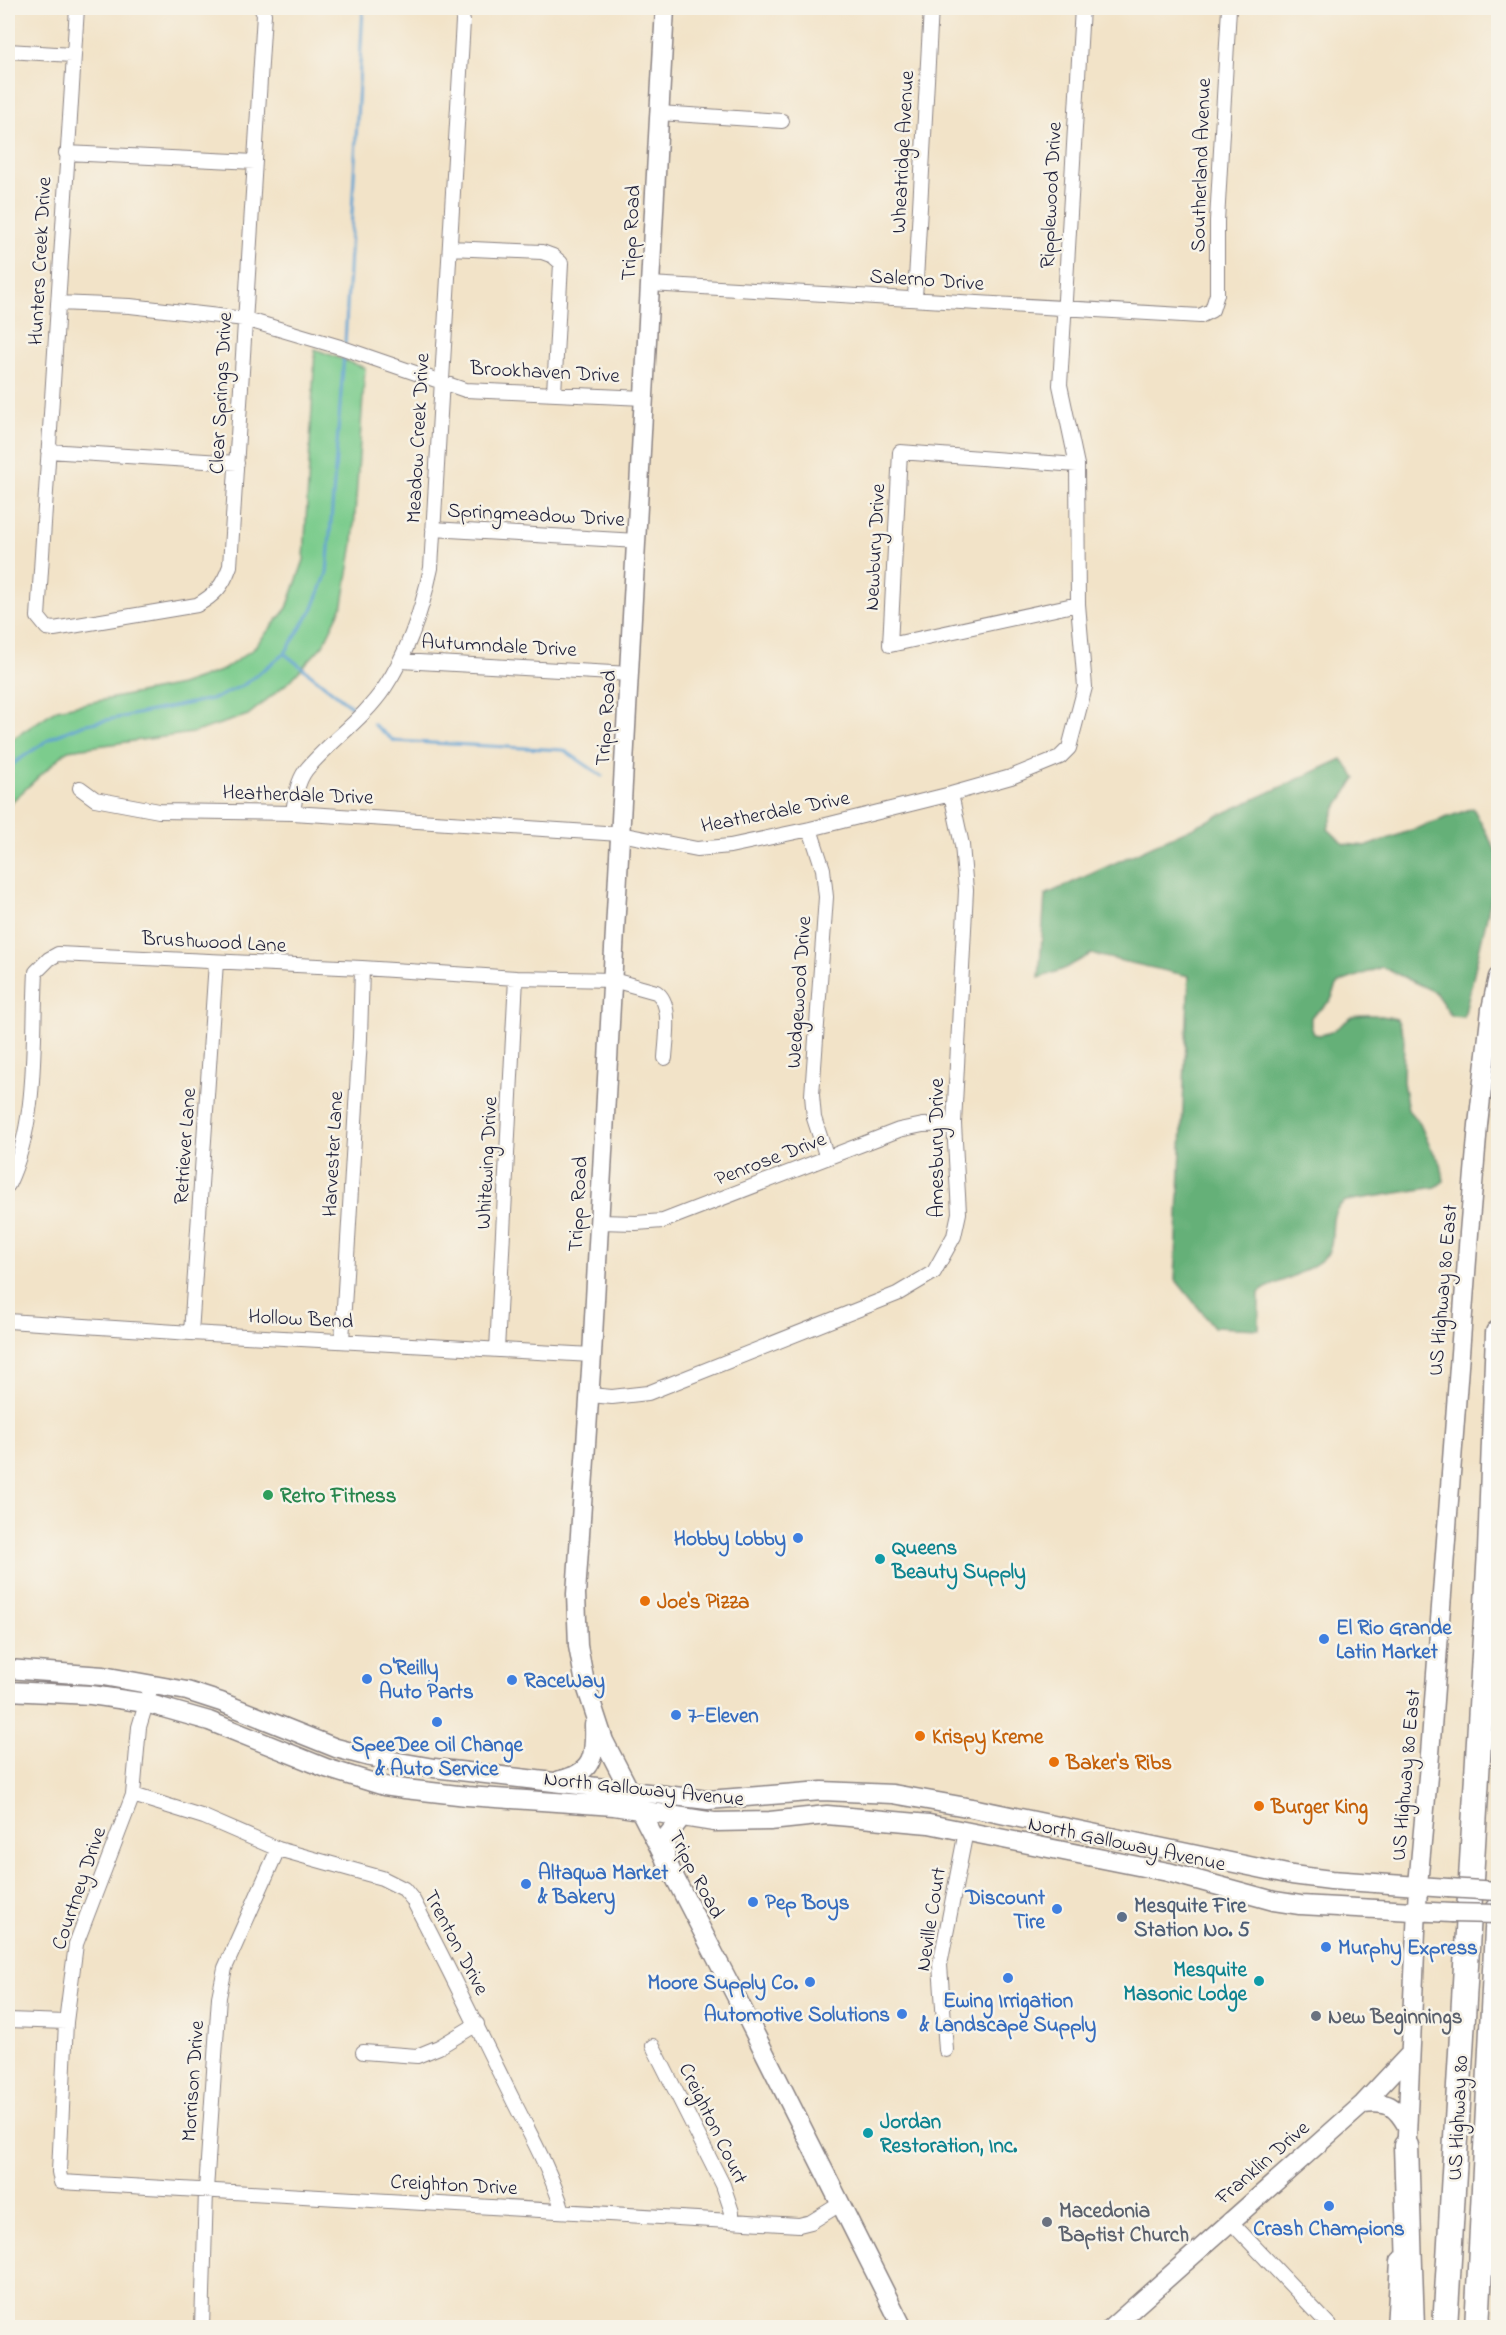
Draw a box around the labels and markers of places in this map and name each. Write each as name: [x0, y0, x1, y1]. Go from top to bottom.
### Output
place label: Retro Fitness: [280, 1482, 397, 1512]
marker: Retro Fitness: [261, 1488, 275, 1502]
place label: Hobby Lobby: [674, 1525, 786, 1557]
marker: Hobby Lobby: [791, 1531, 805, 1545]
place label: Queens Beauty Supply: [891, 1534, 1026, 1590]
marker: Queens Beauty Supply: [873, 1552, 887, 1566]
place label: Joe's Pizza: [657, 1588, 749, 1618]
marker: Joe's Pizza: [638, 1594, 652, 1608]
place label: El Rio Grande Latin Market: [1336, 1614, 1452, 1668]
marker: El Rio Grande Latin Market: [1317, 1632, 1331, 1646]
place label: O'Reilly Auto Parts: [379, 1654, 474, 1708]
place label: RaceWay: [524, 1667, 605, 1699]
marker: O'Reilly Auto Parts: [360, 1672, 374, 1686]
marker: RaceWay: [505, 1673, 519, 1687]
place label: 7-Eleven: [688, 1702, 759, 1732]
marker: 7-Eleven: [669, 1708, 683, 1722]
marker: SpeeDee Oil Change & Auto Service: [430, 1715, 444, 1729]
place label: Krispy Kreme: [932, 1723, 1044, 1755]
marker: Krispy Kreme: [913, 1729, 927, 1743]
place label: SpeeDee Oil Change & Auto Service: [351, 1731, 523, 1785]
place label: Baker's Ribs: [1065, 1749, 1172, 1779]
marker: Baker's Ribs: [1047, 1755, 1061, 1769]
place label: Burger King: [1270, 1793, 1368, 1825]
marker: Burger King: [1252, 1799, 1266, 1813]
place label: Altaqwa Market & Bakery: [537, 1859, 669, 1915]
marker: Altaqwa Market & Bakery: [519, 1877, 533, 1891]
place label: Discount Tire: [965, 1884, 1046, 1938]
place label: Pep Boys: [765, 1889, 850, 1921]
place label: Mesquite Fire Station No. 5: [1134, 1892, 1250, 1946]
marker: Pep Boys: [746, 1895, 760, 1909]
marker: Discount Tire: [1050, 1902, 1064, 1916]
marker: Mesquite Fire Station No. 5: [1115, 1910, 1129, 1924]
place label: Murphy Express: [1338, 1934, 1478, 1966]
marker: Murphy Express: [1319, 1940, 1333, 1954]
place label: Mesquite Masonic Lodge: [1123, 1956, 1248, 2012]
place label: Moore Supply Co.: [647, 1969, 799, 2001]
marker: Ewing Irrigation & Landscape Supply: [1001, 1971, 1015, 1985]
marker: Mesquite Masonic Lodge: [1252, 1974, 1266, 1988]
marker: Moore Supply Co.: [803, 1975, 817, 1989]
place label: Ewing Irrigation & Landscape Supply: [919, 1987, 1097, 2043]
place label: Automotive Solutions: [704, 2001, 890, 2031]
place label: New Beginnings: [1328, 2003, 1463, 2035]
marker: Automotive Solutions: [895, 2007, 909, 2021]
marker: New Beginnings: [1309, 2009, 1323, 2023]
place label: Jordan Restoration, Inc.: [880, 2108, 1018, 2162]
marker: Jordan Restoration, Inc.: [861, 2126, 875, 2140]
place label: Macedonia Baptist Church: [1058, 2197, 1189, 2251]
marker: Crash Champions: [1322, 2199, 1336, 2213]
marker: Macedonia Baptist Church: [1040, 2215, 1054, 2229]
place label: Crash Champions: [1253, 2215, 1405, 2245]

